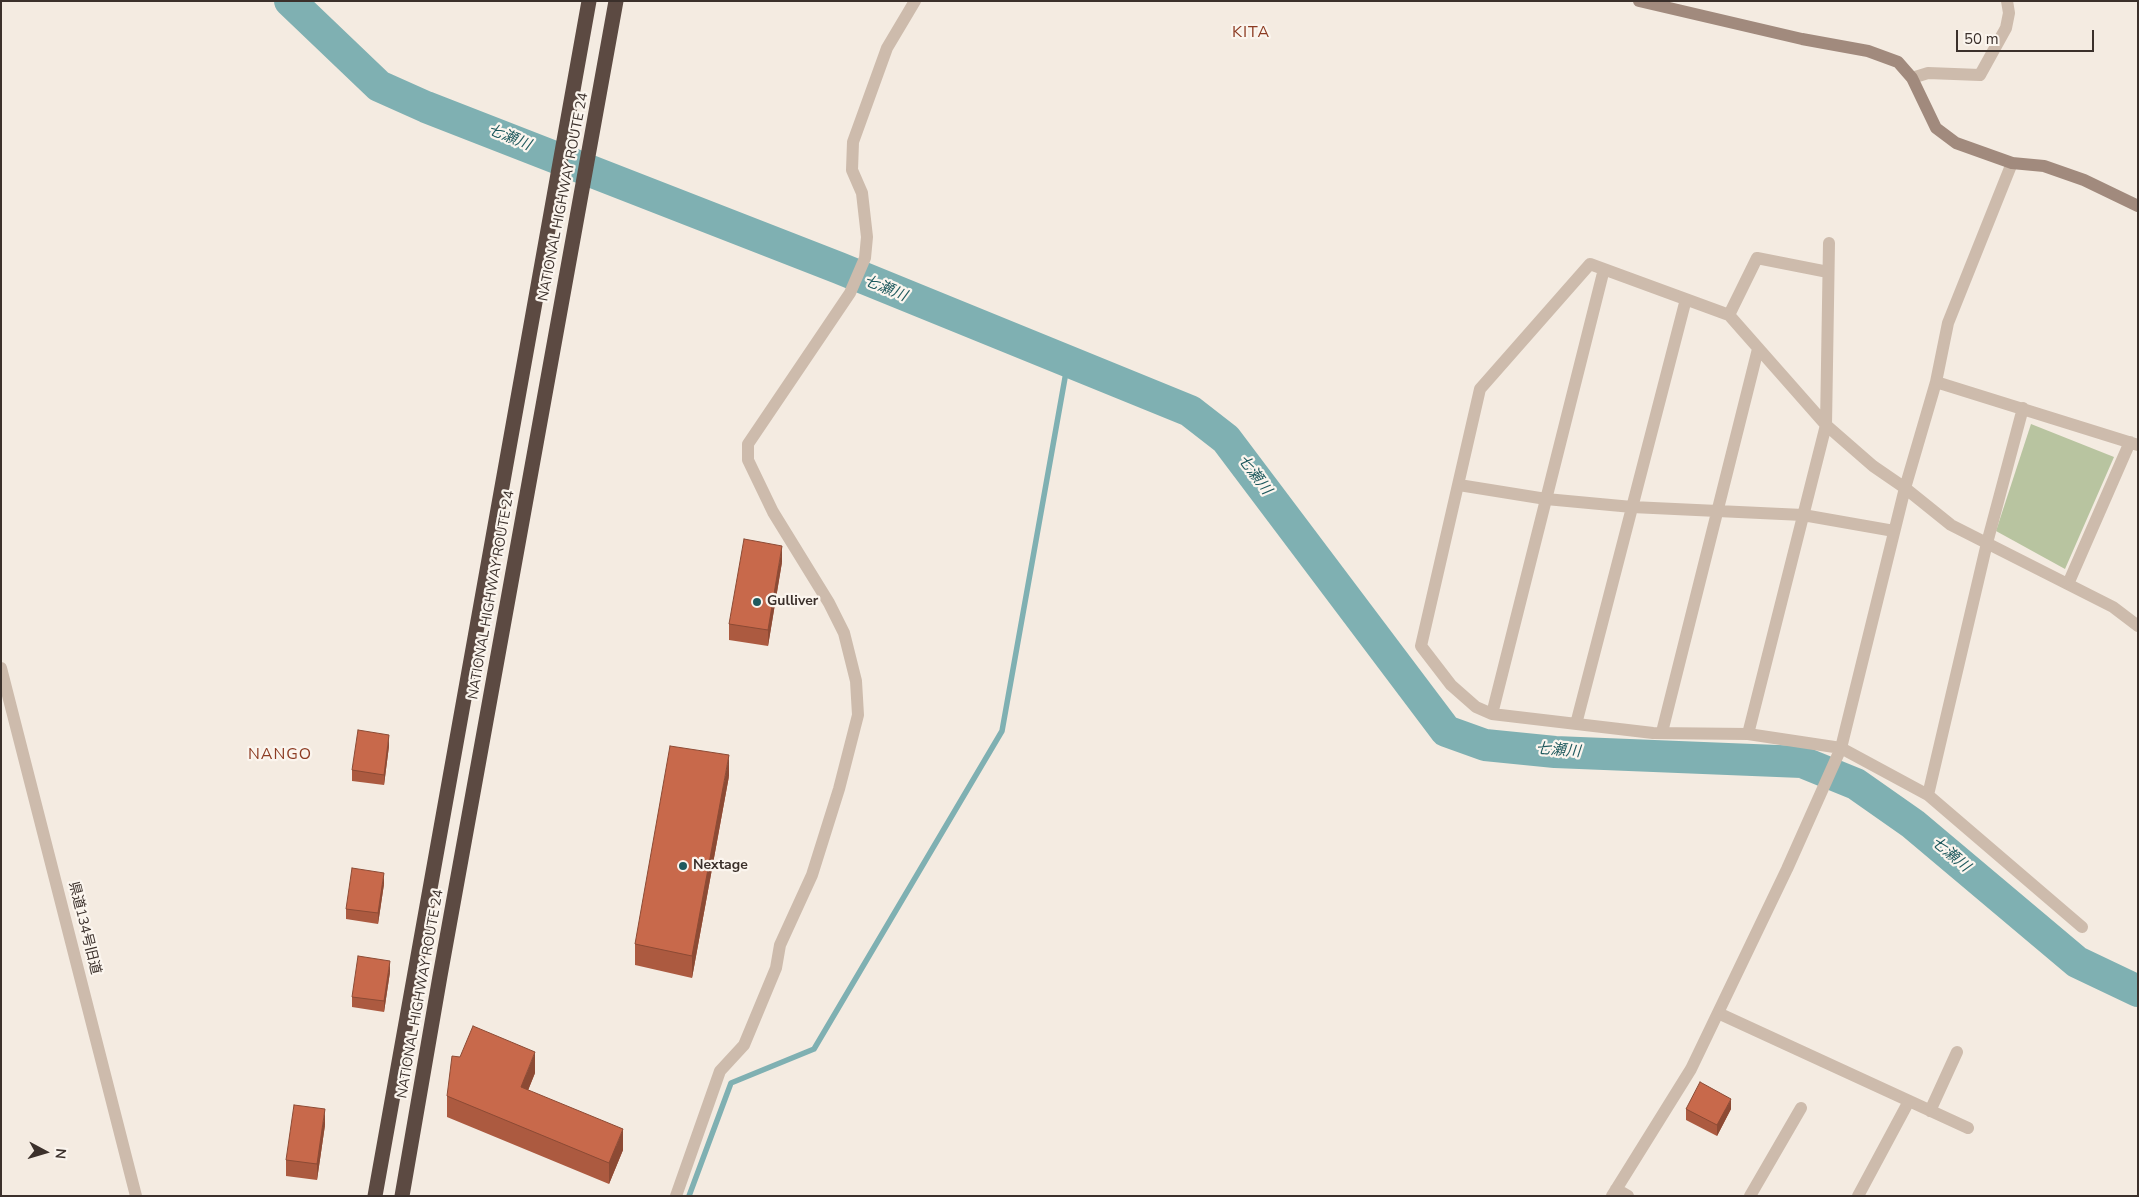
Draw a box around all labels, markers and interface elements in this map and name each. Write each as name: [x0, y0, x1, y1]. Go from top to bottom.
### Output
scale bar: [1959, 20, 2096, 52]
district label: KITA: [1231, 23, 1271, 43]
text: 50 m: [1964, 29, 1999, 49]
street label: NATIONAL HIGHWAY ROUTE 24: [536, 91, 592, 303]
water label: 七瀬川: [485, 121, 533, 155]
water label: 七瀬川: [861, 272, 909, 306]
water label: 七瀬川: [1233, 452, 1275, 498]
street label: NATIONAL HIGHWAY ROUTE 24: [465, 489, 519, 701]
place label: Gulliver: [767, 594, 818, 610]
marker: Gulliver: [751, 596, 763, 608]
water label: 七瀬川: [1535, 740, 1581, 762]
district label: NANGO: [247, 745, 313, 765]
water label: 七瀬川: [1927, 834, 1973, 876]
place label: Nextage: [693, 858, 748, 874]
marker: Nextage: [677, 860, 689, 872]
street label: 県道134号旧道: [64, 880, 104, 976]
street label: NATIONAL HIGHWAY ROUTE 24: [394, 888, 448, 1100]
north arrow: [20, 1127, 70, 1177]
text: N: [50, 1147, 70, 1160]

